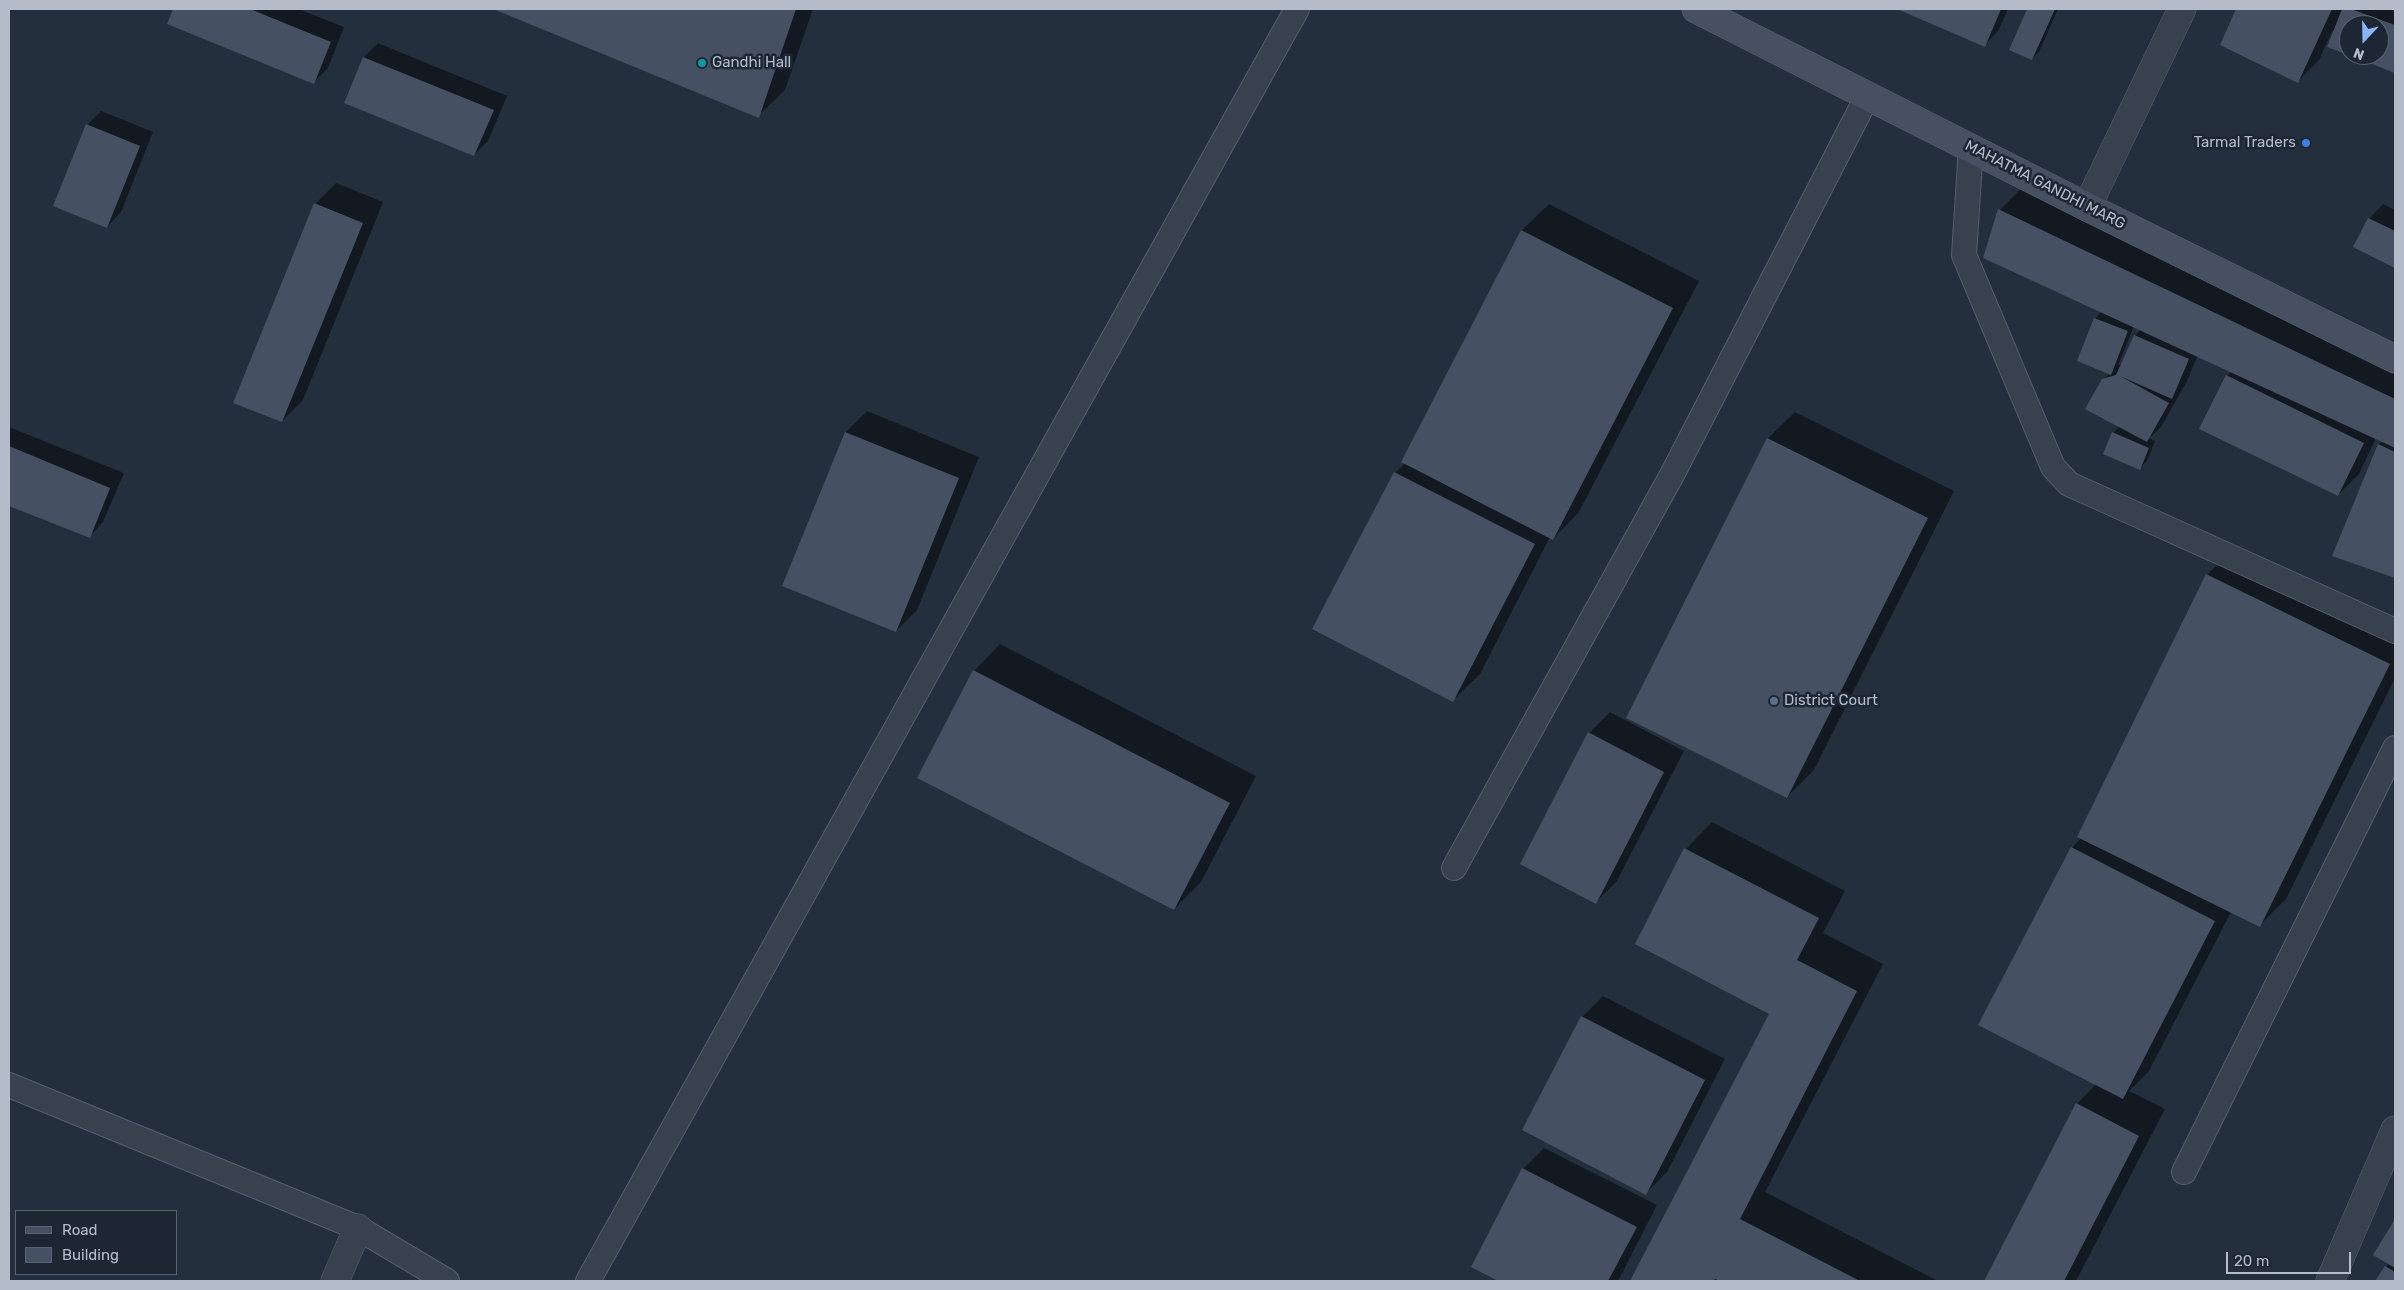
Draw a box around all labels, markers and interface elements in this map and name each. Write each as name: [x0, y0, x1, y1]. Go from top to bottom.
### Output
north arrow: [2339, 15, 2389, 65]
text: N: [2351, 44, 2367, 63]
place label: Gandhi Hall: [712, 54, 791, 72]
marker: Gandhi Hall: [696, 57, 708, 69]
place label: Tarmal Traders: [2194, 134, 2296, 152]
street label: MAHATMA GANDHI MARG: [1962, 137, 2128, 233]
marker: Tarmal Traders: [2300, 137, 2312, 149]
place label: District Court: [1784, 692, 1878, 710]
marker: District Court: [1768, 695, 1780, 707]
legend: [15, 1210, 178, 1275]
text: Road: [62, 1221, 98, 1239]
scale bar: [2229, 1242, 2354, 1274]
text: Building: [62, 1246, 119, 1264]
text: 20 m: [2234, 1252, 2269, 1270]

